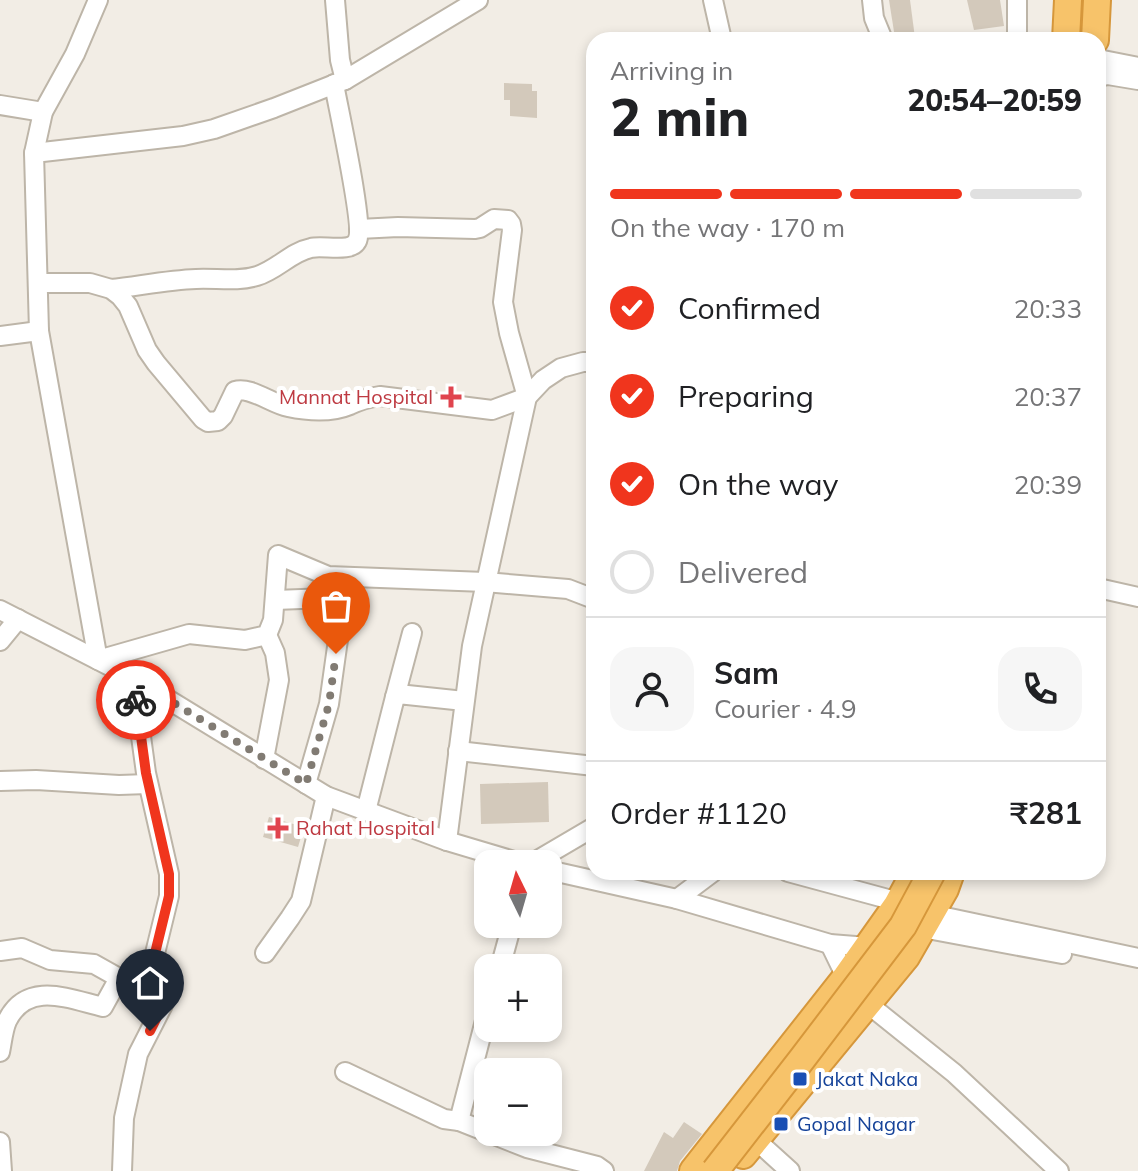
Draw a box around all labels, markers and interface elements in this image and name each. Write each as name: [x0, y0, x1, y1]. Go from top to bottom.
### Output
text: Arriving in: [610, 54, 733, 87]
text: 20:54–20:59: [907, 81, 1082, 119]
text: 2 min: [610, 84, 749, 149]
text: On the way · 170 m: [610, 211, 845, 244]
icon: check: [610, 286, 654, 330]
text: Confirmed: [678, 289, 821, 327]
text: 20:33: [1014, 292, 1082, 325]
icon: check: [610, 374, 654, 418]
text: Preparing: [678, 377, 814, 415]
text: 20:37: [1014, 380, 1082, 413]
place label: Mannat Hospital: [279, 384, 433, 409]
marker: Mannat Hospital: [440, 386, 462, 408]
icon: check: [610, 462, 654, 506]
text: On the way: [678, 465, 838, 503]
text: 20:39: [1014, 468, 1082, 501]
text: Delivered: [678, 553, 808, 591]
pin: [302, 572, 370, 654]
icon: bag: [314, 584, 358, 628]
button: person: [610, 647, 694, 731]
button: phone: [998, 647, 1082, 731]
text: Sam: [714, 654, 779, 692]
courier: [96, 660, 176, 740]
icon: bike: [114, 678, 158, 722]
text: Courier · 4.9: [714, 692, 857, 725]
text: Order #1120: [610, 794, 787, 832]
text: ₹281: [1010, 794, 1082, 832]
place label: Rahat Hospital: [296, 815, 435, 840]
marker: Rahat Hospital: [267, 817, 289, 839]
north arrow: [474, 850, 562, 938]
map controls: [474, 850, 562, 1146]
pin: [116, 949, 184, 1031]
button: +: [474, 954, 562, 1042]
icon: home: [128, 961, 172, 1005]
button: −: [474, 1058, 562, 1146]
place label: Jakat Naka: [816, 1066, 918, 1091]
marker: Jakat Naka: [791, 1070, 809, 1088]
place label: Gopal Nagar: [797, 1111, 916, 1136]
marker: Gopal Nagar: [772, 1115, 790, 1133]

